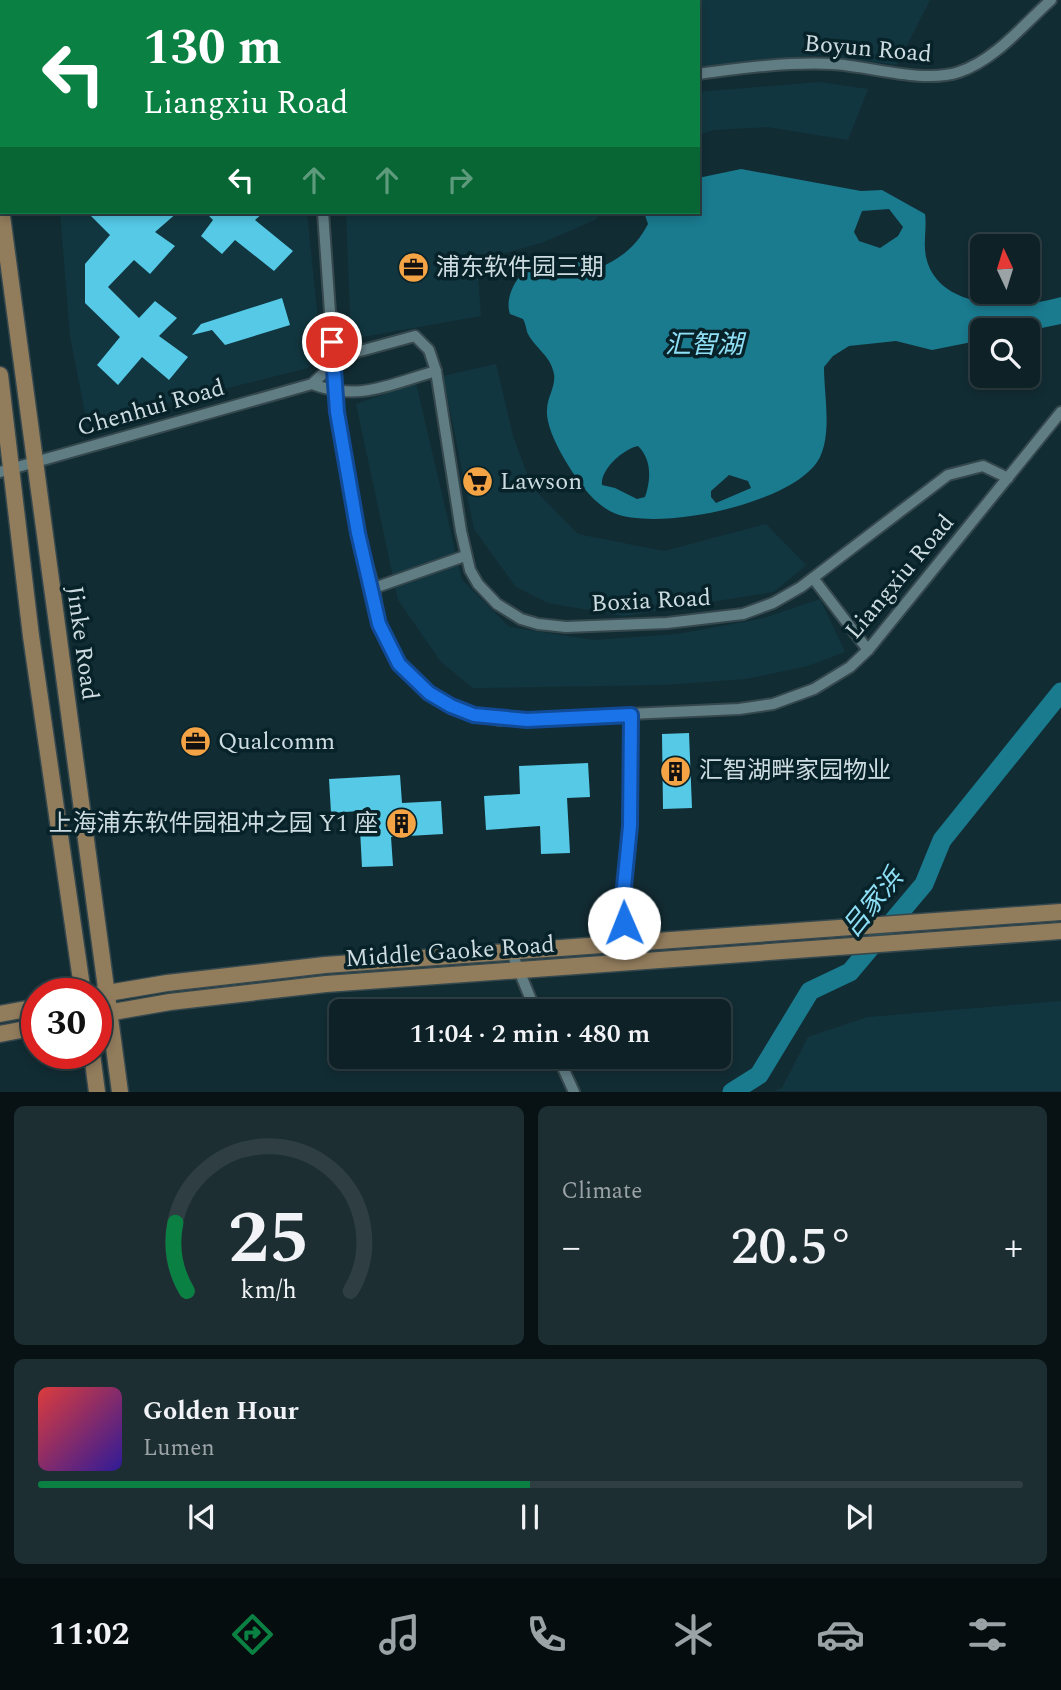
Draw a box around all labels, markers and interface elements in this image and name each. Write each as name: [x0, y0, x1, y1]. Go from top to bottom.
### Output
text: 130 m: [143, 11, 282, 86]
street label: Boyun Road: [803, 25, 933, 73]
icon: left: [28, 28, 119, 119]
text: Liangxiu Road: [143, 79, 348, 128]
icon: left: [222, 161, 260, 199]
icon: ahead: [295, 161, 333, 199]
icon: ahead: [368, 161, 406, 199]
icon: right: [441, 161, 479, 199]
north arrow: [970, 234, 1040, 304]
map controls: [970, 234, 1040, 388]
place label: 浦东软件园三期: [436, 250, 604, 286]
office icon: 浦东软件园三期: [396, 251, 430, 285]
pin: [302, 312, 362, 372]
button: search: [970, 318, 1040, 388]
icon: arrive: [313, 323, 351, 361]
water label: 汇智湖: [665, 325, 747, 365]
street label: Chenhui Road: [73, 370, 229, 446]
place label: Lawson: [500, 464, 582, 500]
supermarket icon: Lawson: [460, 465, 494, 499]
street label: Liangxiu Road: [837, 506, 963, 648]
street label: Boxia Road: [590, 580, 712, 622]
street label: Jinke Road: [56, 583, 108, 703]
place label: Qualcomm: [218, 724, 335, 760]
office icon: Qualcomm: [178, 725, 212, 759]
place label: 汇智湖畔家园物业: [699, 753, 891, 789]
building icon: 汇智湖畔家园物业: [659, 754, 693, 788]
place label: 上海浦东软件园祖冲之园 Y1 座: [49, 806, 378, 842]
building icon: 上海浦东软件园祖冲之园 Y1 座: [384, 807, 418, 841]
water label: 吕家浜: [833, 859, 914, 946]
position arrow: [587, 886, 661, 960]
street label: Middle Gaoke Road: [344, 927, 556, 977]
speed limit sign: 30: [21, 978, 112, 1069]
text: 11:04 · 2 min · 480 m: [410, 1014, 650, 1054]
text: Climate: [562, 1174, 642, 1209]
text: 25: [228, 1185, 310, 1296]
text: 20.5°: [731, 1208, 854, 1287]
text: −: [562, 1219, 581, 1277]
text: +: [1004, 1219, 1023, 1277]
text: km/h: [241, 1272, 297, 1310]
text: Golden Hour: [143, 1391, 299, 1431]
text: Lumen: [143, 1431, 215, 1466]
icon: previous: [183, 1498, 221, 1536]
icon: pause: [511, 1498, 549, 1536]
icon: next: [840, 1498, 878, 1536]
text: 11:02: [49, 1610, 129, 1659]
icon: directions: [228, 1610, 277, 1659]
icon: music: [375, 1610, 424, 1659]
icon: phone: [522, 1610, 571, 1659]
icon: climate: [669, 1610, 718, 1659]
icon: car: [816, 1610, 865, 1659]
icon: filters: [963, 1610, 1012, 1659]

